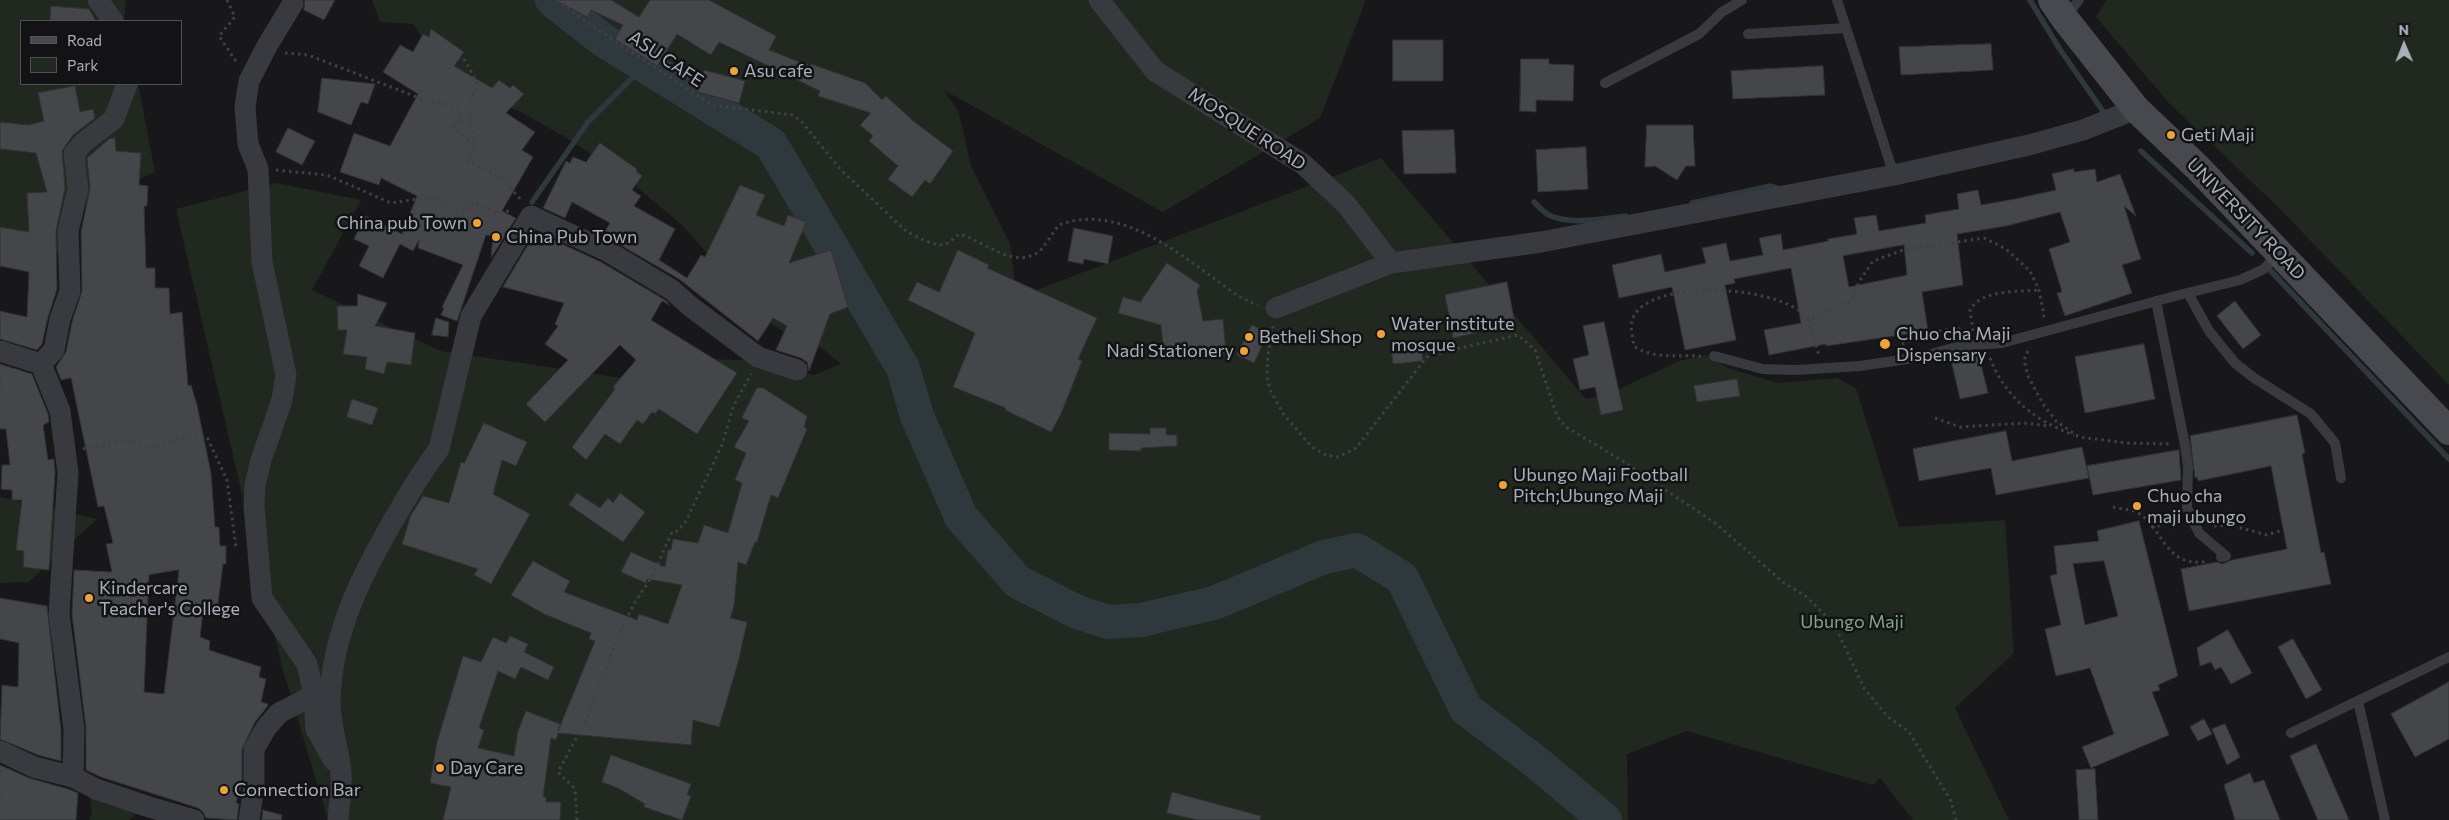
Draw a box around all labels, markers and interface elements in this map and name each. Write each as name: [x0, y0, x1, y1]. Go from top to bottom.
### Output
legend: [20, 20, 182, 85]
north arrow: [2379, 20, 2429, 70]
text: N: [2398, 21, 2409, 38]
street label: ASU CAFE: [625, 26, 707, 92]
text: Road: [67, 31, 102, 49]
text: Park: [67, 56, 98, 74]
place label: Asu cafe: [744, 60, 813, 82]
marker: Asu cafe: [728, 65, 740, 77]
street label: MOSQUE ROAD: [1184, 83, 1310, 175]
place label: Geti Maji: [2181, 124, 2255, 146]
marker: Geti Maji: [2165, 129, 2177, 141]
street label: UNIVERSITY ROAD: [2182, 154, 2310, 284]
place label: China pub Town: [336, 212, 467, 234]
marker: China pub Town: [471, 217, 483, 229]
place label: China Pub Town: [506, 226, 637, 248]
marker: China Pub Town: [490, 231, 502, 243]
place label: Water institute mosque: [1391, 313, 1514, 356]
place label: Chuo cha Maji Dispensary: [1896, 323, 2011, 366]
place label: Betheli Shop: [1259, 326, 1362, 348]
marker: Water institute mosque: [1375, 328, 1387, 340]
marker: Betheli Shop: [1243, 331, 1255, 343]
marker: Chuo cha Maji Dispensary: [1878, 337, 1892, 351]
place label: Nadi Stationery: [1106, 340, 1234, 362]
marker: Nadi Stationery: [1238, 345, 1250, 357]
place label: Ubungo Maji Football Pitch;Ubungo Maji: [1513, 464, 1688, 506]
marker: Ubungo Maji Football Pitch;Ubungo Maji: [1497, 479, 1509, 491]
place label: Chuo cha maji ubungo: [2147, 485, 2246, 528]
marker: Chuo cha maji ubungo: [2131, 500, 2143, 512]
place label: Kindercare Teacher's College: [99, 577, 240, 620]
marker: Kindercare Teacher's College: [83, 592, 95, 604]
park label: Ubungo Maji: [1800, 611, 1904, 633]
place label: Day Care: [450, 757, 523, 779]
marker: Day Care: [434, 762, 446, 774]
place label: Connection Bar: [234, 779, 361, 801]
marker: Connection Bar: [218, 784, 230, 796]

